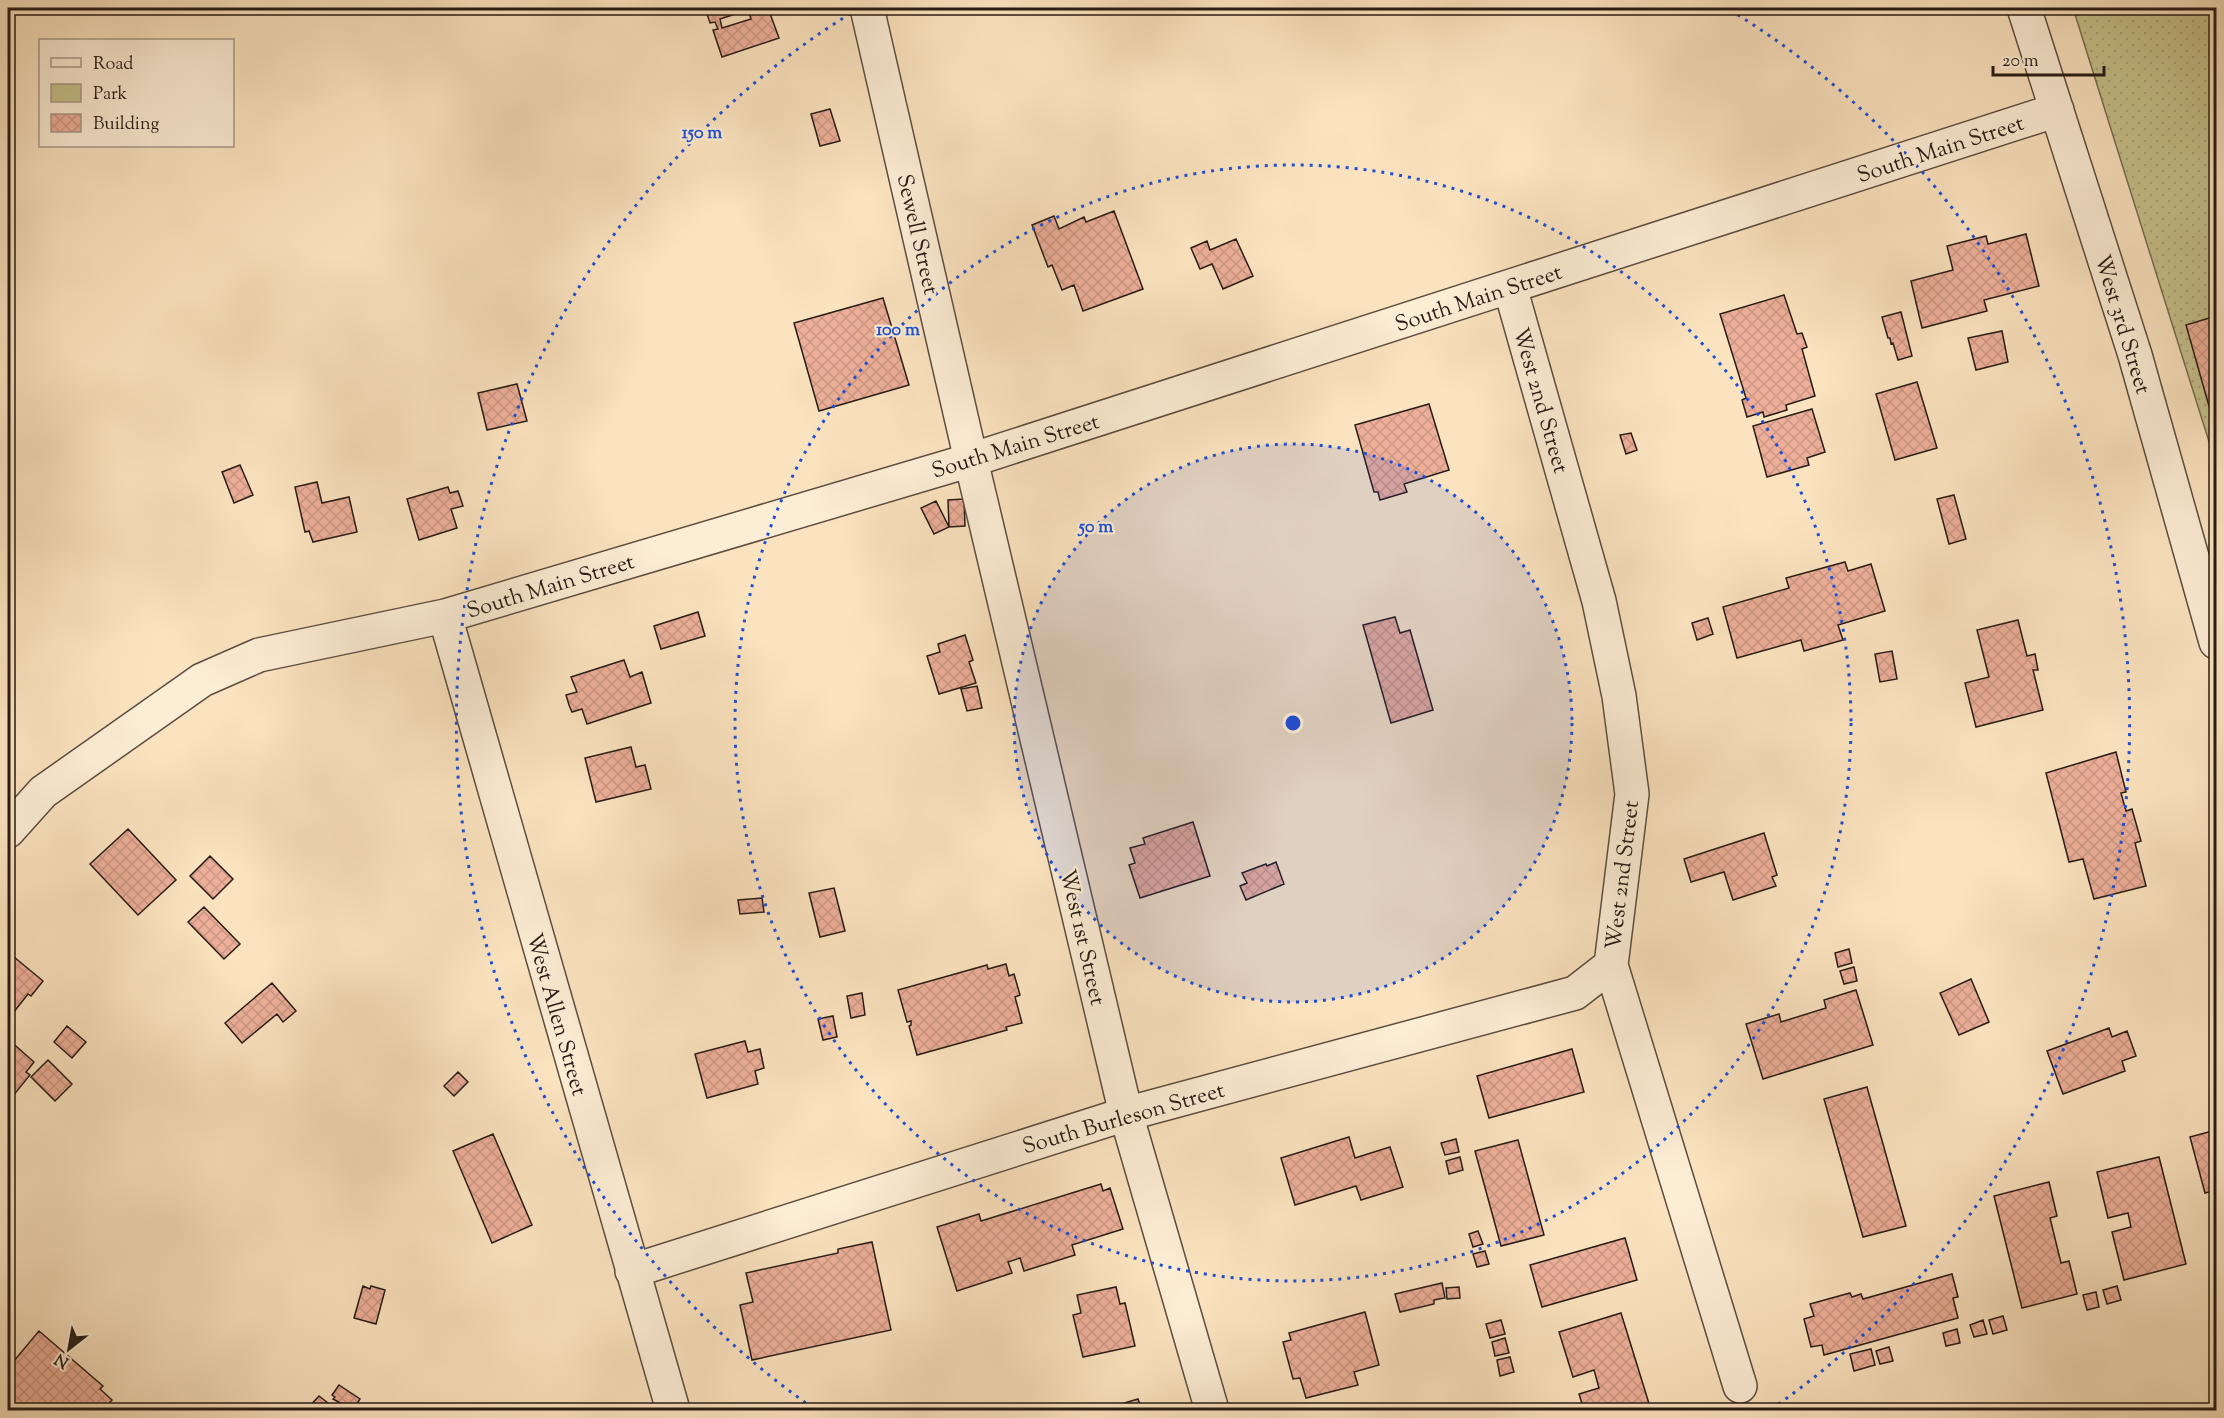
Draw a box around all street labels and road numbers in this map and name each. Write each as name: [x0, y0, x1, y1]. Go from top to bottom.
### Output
street label: South Main Street: [1853, 109, 2029, 193]
street label: Sewell Street: [887, 171, 946, 299]
street label: West 3rd Street: [2085, 251, 2158, 399]
street label: South Main Street: [1391, 258, 1567, 342]
street label: West 2nd Street: [1503, 324, 1575, 478]
street label: South Main Street: [928, 407, 1104, 489]
street label: South Main Street: [463, 547, 639, 629]
street label: West 2nd Street: [1599, 798, 1649, 952]
street label: West 1st Street: [1050, 867, 1112, 1009]
street label: West Allen Street: [517, 930, 594, 1100]
street label: South Burleson Street: [1019, 1076, 1229, 1164]

